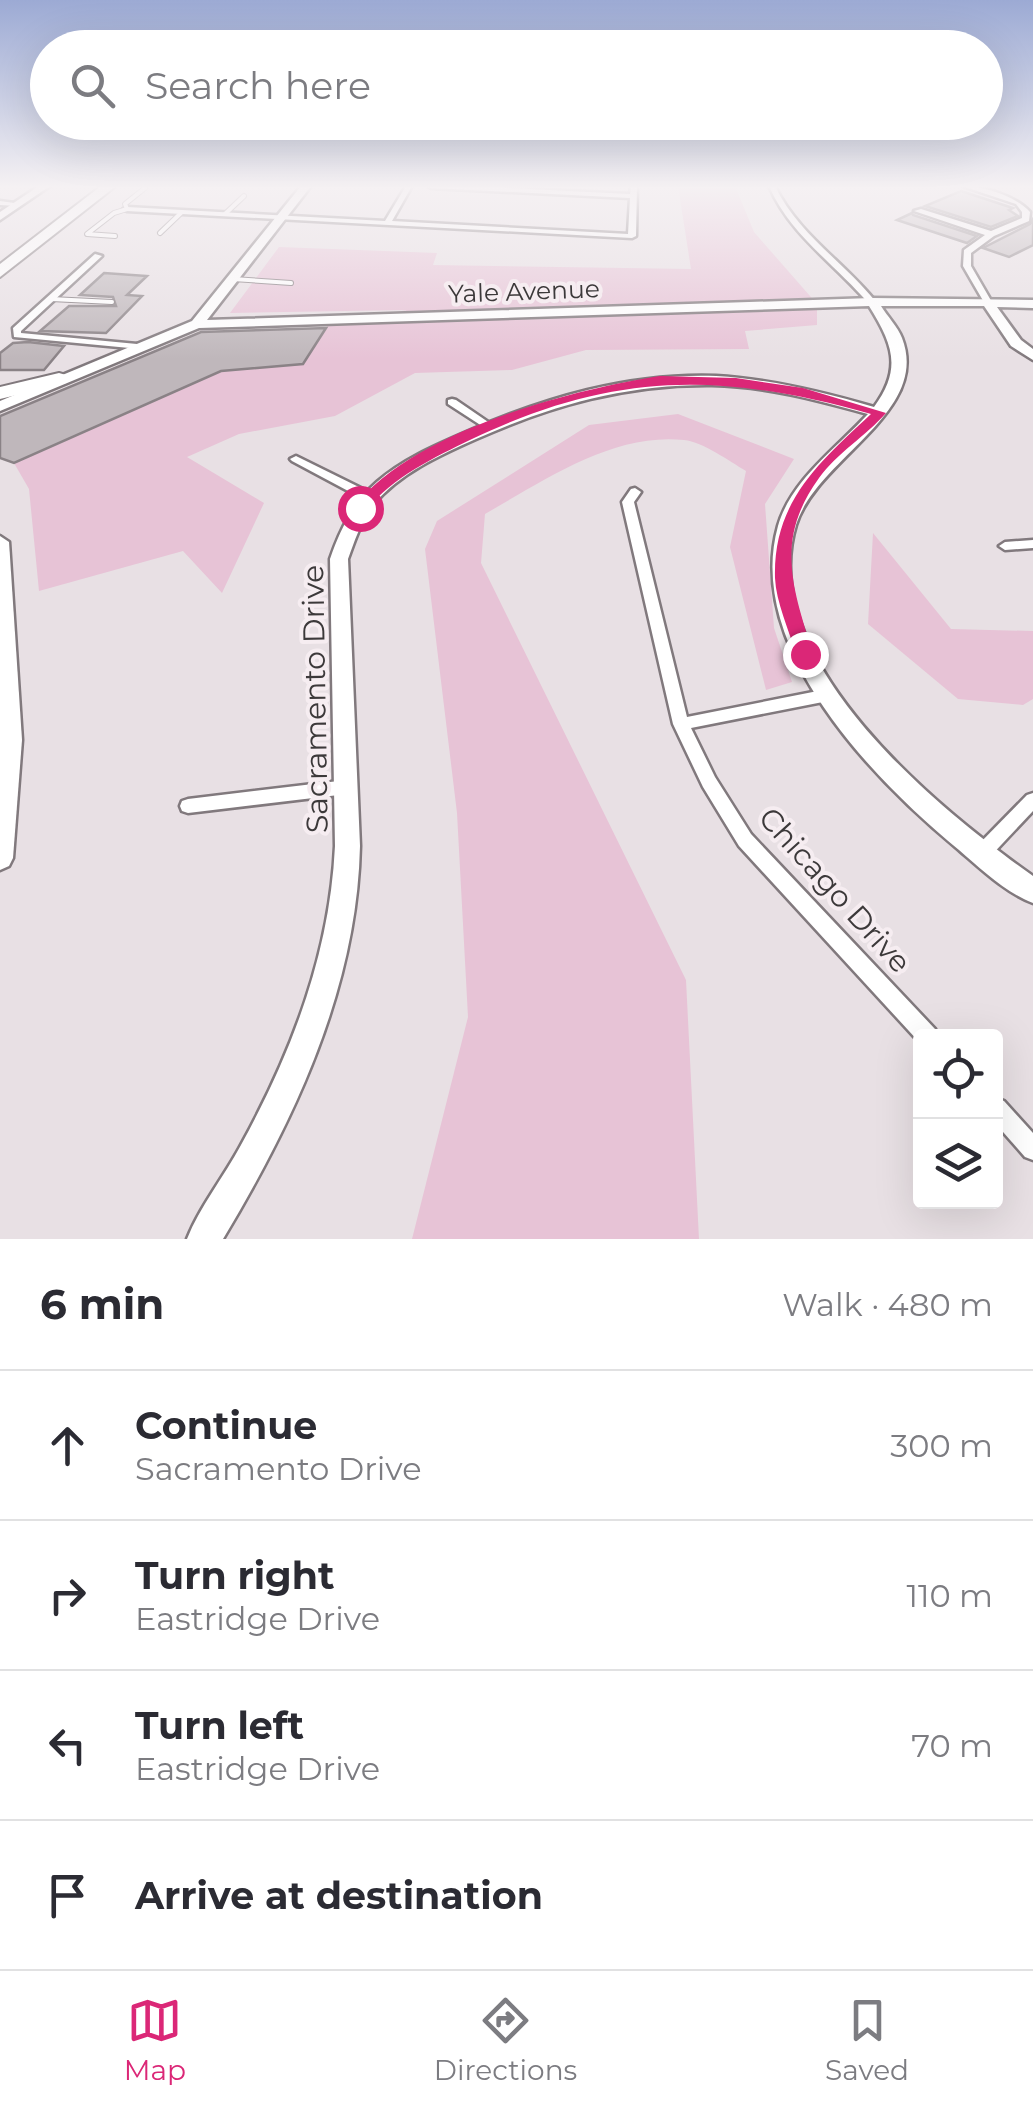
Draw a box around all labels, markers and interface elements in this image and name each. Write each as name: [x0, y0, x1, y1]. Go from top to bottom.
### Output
search box: [30, 30, 1003, 140]
icon: search: [65, 58, 120, 113]
text: Search here: [145, 62, 371, 109]
street label: Yale Avenue: [448, 273, 600, 309]
route start: [338, 486, 384, 532]
street label: Sacramento Drive: [294, 564, 336, 834]
route end: [783, 632, 829, 678]
street label: Chicago Drive: [751, 800, 919, 980]
map controls: [913, 1029, 1003, 1209]
button: locate: [913, 1029, 1003, 1119]
button: layers: [913, 1119, 1003, 1209]
text: 6 min: [40, 1278, 164, 1330]
text: Walk · 480 m: [782, 1285, 993, 1324]
text: Continue: [135, 1402, 317, 1449]
icon: ahead: [40, 1418, 95, 1473]
text: 300 m: [890, 1426, 993, 1465]
text: Sacramento Drive: [135, 1449, 422, 1488]
text: Turn right: [135, 1552, 334, 1599]
icon: right: [40, 1568, 95, 1623]
text: 110 m: [906, 1576, 993, 1615]
text: Eastridge Drive: [135, 1599, 380, 1638]
text: Turn left: [135, 1702, 304, 1749]
icon: left: [40, 1718, 95, 1773]
text: 70 m: [911, 1726, 993, 1765]
text: Eastridge Drive: [135, 1749, 380, 1788]
icon: arrive: [40, 1868, 95, 1923]
text: Arrive at destination: [135, 1872, 543, 1919]
tab: Map: [124, 1993, 186, 2087]
tab: Directions: [434, 1993, 577, 2087]
tab: Saved: [825, 1993, 909, 2087]

